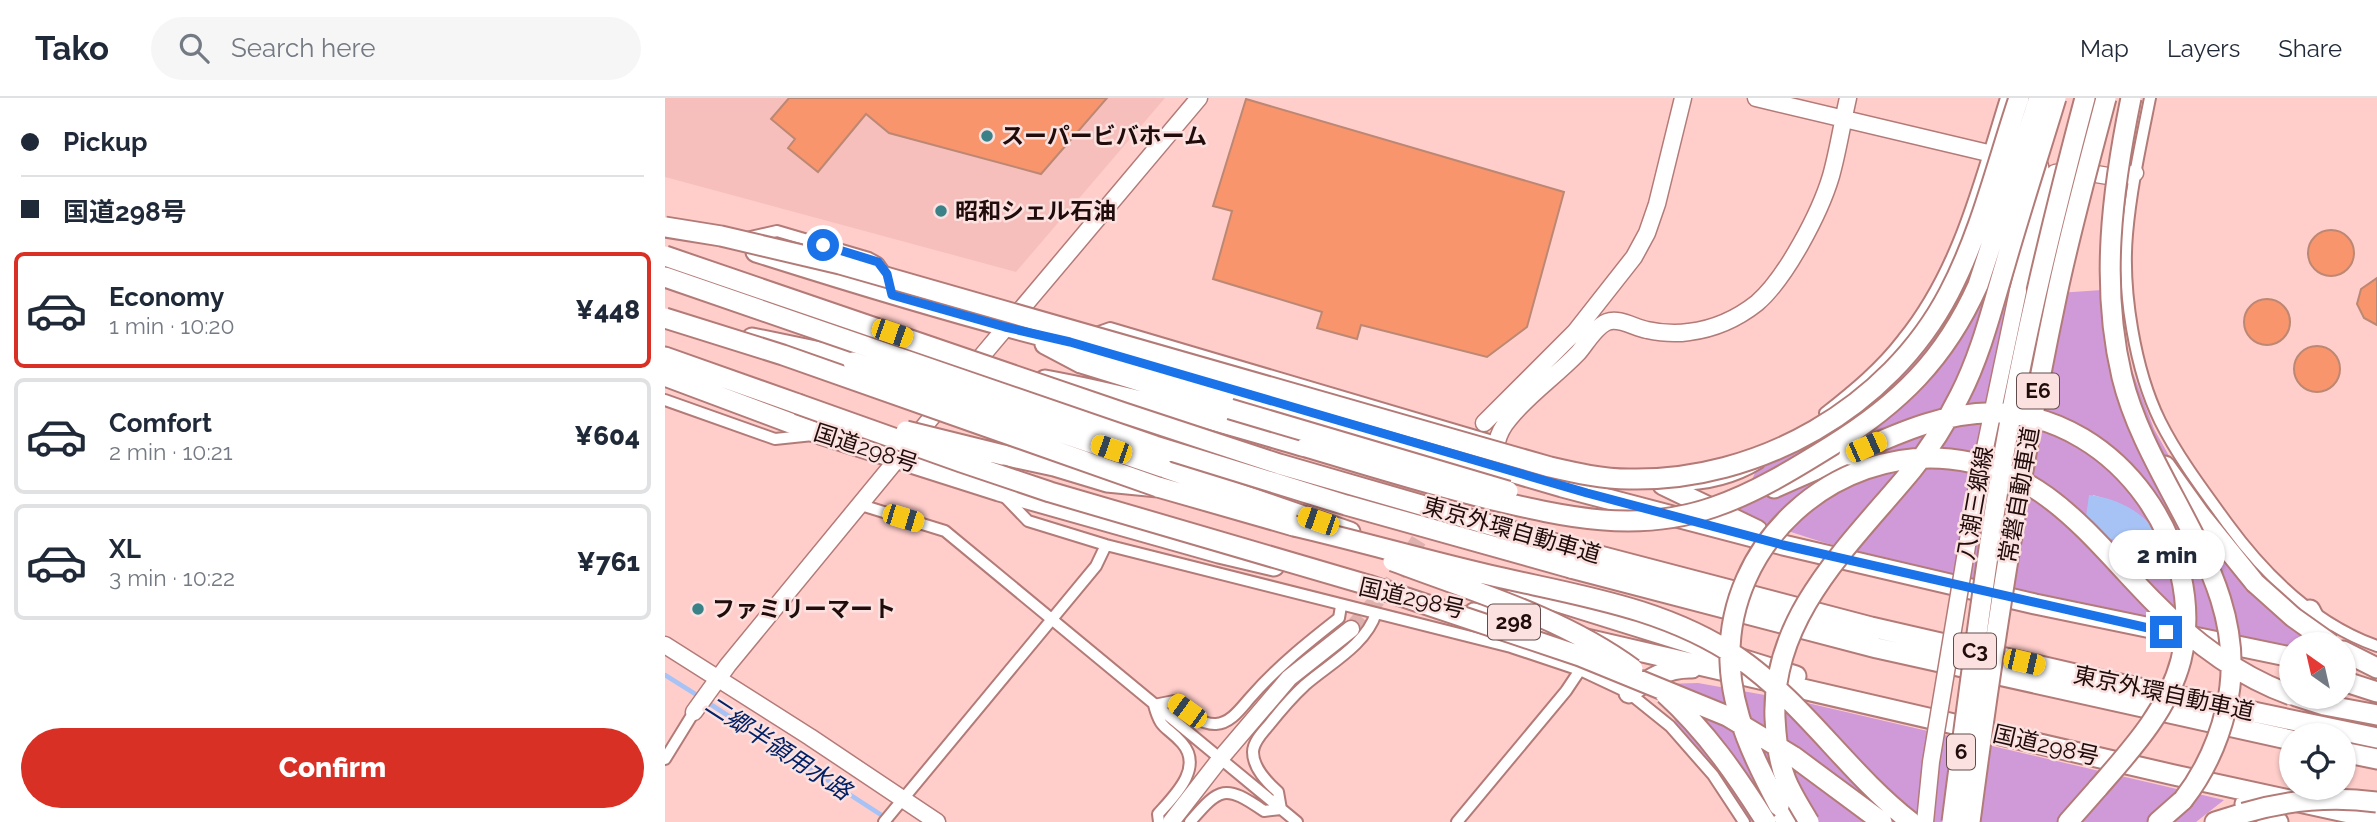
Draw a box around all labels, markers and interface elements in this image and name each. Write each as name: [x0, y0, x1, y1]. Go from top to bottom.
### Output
search box: [151, 17, 641, 80]
text: Tako: [35, 29, 109, 68]
icon: search: [175, 29, 213, 67]
text: Search here: [231, 33, 375, 63]
text: Map: [2080, 34, 2129, 63]
text: Layers: [2167, 34, 2240, 63]
text: Share: [2278, 34, 2342, 63]
place label: スーパービバホーム: [1001, 122, 1207, 149]
text: Pickup: [63, 127, 148, 157]
marker: スーパービバホーム: [979, 128, 995, 144]
text: 国道298号: [63, 197, 187, 227]
place label: 昭和シェル石油: [955, 197, 1116, 224]
marker: 昭和シェル石油: [933, 203, 949, 219]
route start: [807, 229, 839, 261]
icon: car: [25, 279, 88, 342]
text: Economy: [109, 282, 224, 312]
text: ¥448: [575, 295, 640, 325]
text: 1 min · 10:20: [109, 312, 235, 339]
car: [869, 316, 916, 350]
road number: E6: [2017, 374, 2059, 408]
icon: car: [25, 405, 88, 468]
text: Comfort: [109, 408, 212, 438]
street label: 国道298号: [811, 418, 922, 477]
text: ¥604: [574, 421, 640, 451]
street label: 常磐自動車道: [1993, 425, 2044, 565]
car: [1843, 429, 1890, 465]
car: [1088, 432, 1135, 466]
text: 2 min · 10:21: [109, 438, 233, 465]
street label: 八潮三郷線: [1951, 444, 1998, 562]
street label: 東京外環自動車道: [1420, 491, 1604, 568]
car: [880, 502, 927, 534]
car: [1295, 504, 1342, 538]
icon: car: [25, 531, 88, 594]
callout: 2 min: [2108, 531, 2224, 580]
text: XL: [109, 534, 141, 564]
text: 2 min: [2137, 541, 2197, 568]
text: ¥761: [577, 547, 640, 577]
text: 3 min · 10:22: [109, 564, 235, 591]
street label: 国道298号: [1356, 572, 1468, 623]
place label: ファミリーマート: [712, 595, 896, 622]
marker: ファミリーマート: [690, 601, 706, 617]
road number: 298: [1488, 604, 1540, 640]
route end: [2150, 616, 2182, 648]
north arrow: [2279, 632, 2355, 709]
map controls: [2279, 632, 2356, 800]
road number: C3: [1954, 634, 1996, 668]
car: [2002, 647, 2047, 677]
street label: 東京外環自動車道: [2071, 660, 2257, 725]
water label: 二郷半領用水路: [700, 690, 858, 807]
car: [1164, 690, 1211, 732]
street label: 国道298号: [1990, 719, 2102, 770]
button: locate: [2279, 723, 2356, 800]
button: Confirm: [21, 728, 644, 808]
road number: 6: [1947, 734, 1975, 770]

